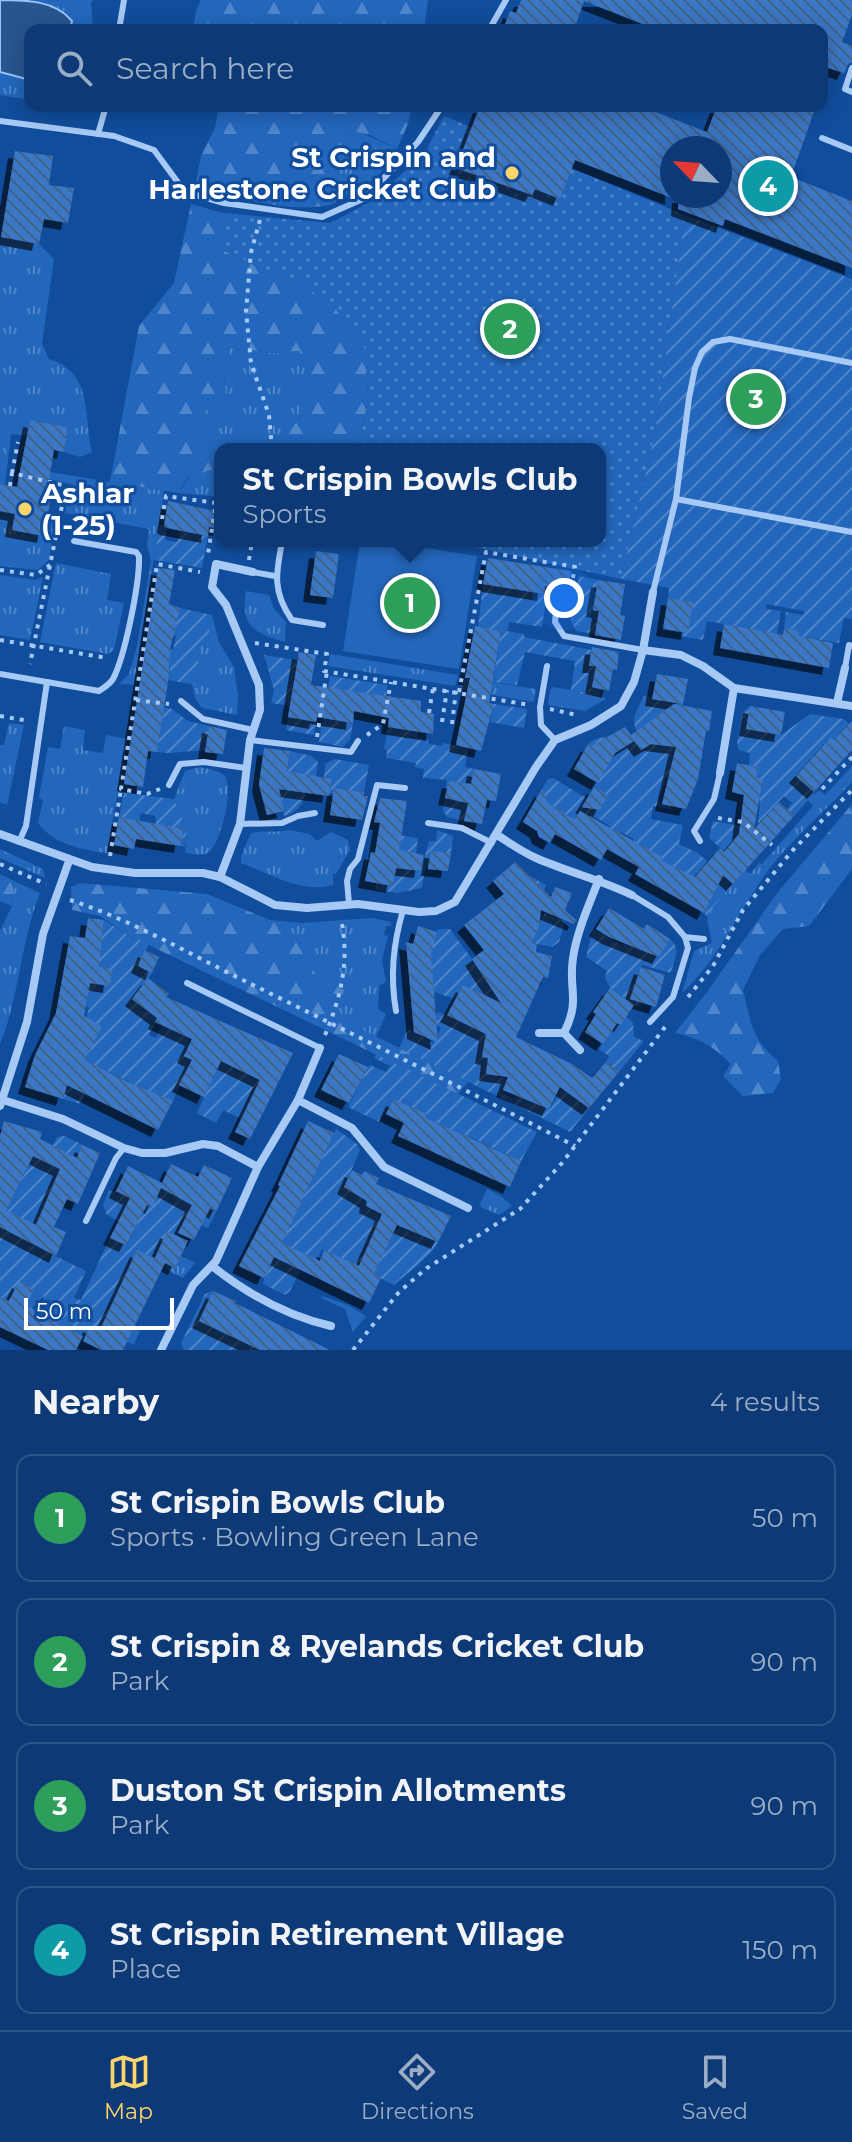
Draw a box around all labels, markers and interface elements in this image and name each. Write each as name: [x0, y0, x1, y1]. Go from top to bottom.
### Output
search box: [24, 24, 828, 112]
icon: search: [52, 46, 96, 90]
text: Search here: [116, 50, 294, 87]
north arrow: [660, 136, 732, 208]
place label: St Crispin and Harlestone Cricket Club: [148, 140, 496, 206]
pin: 4: [742, 156, 794, 216]
marker: St Crispin and Harlestone Cricket Club: [503, 164, 521, 182]
pin: 2: [484, 299, 536, 359]
pin: 3: [730, 369, 782, 429]
popup: [214, 443, 606, 547]
text: St Crispin Bowls Club: [243, 461, 577, 498]
place label: Ashlar (1-25): [40, 476, 134, 542]
text: Sports: [243, 498, 327, 530]
marker: Ashlar (1-25): [16, 500, 34, 518]
pin: 1: [384, 573, 436, 633]
your location: [544, 578, 584, 618]
scale bar: [24, 1294, 174, 1330]
text: 50 m: [36, 1298, 92, 1325]
text: Nearby: [32, 1381, 159, 1423]
text: 4 results: [710, 1386, 820, 1418]
text: St Crispin Bowls Club: [110, 1484, 445, 1521]
text: 1: [55, 1502, 65, 1534]
text: 50 m: [752, 1502, 818, 1534]
text: Sports · Bowling Green Lane: [110, 1521, 479, 1553]
text: St Crispin & Ryelands Cricket Club: [110, 1628, 644, 1665]
text: 2: [52, 1646, 68, 1678]
text: 90 m: [751, 1646, 818, 1678]
text: Park: [110, 1665, 169, 1697]
text: Duston St Crispin Allotments: [110, 1772, 566, 1809]
text: 3: [52, 1790, 68, 1822]
text: 90 m: [751, 1790, 818, 1822]
text: Park: [110, 1809, 169, 1841]
text: St Crispin Retirement Village: [110, 1916, 564, 1953]
text: 4: [51, 1934, 69, 1966]
text: 150 m: [742, 1934, 818, 1966]
text: Place: [110, 1953, 181, 1985]
tab: Map: [104, 2050, 153, 2125]
tab: Directions: [361, 2050, 474, 2125]
tab: Saved: [682, 2050, 748, 2125]

